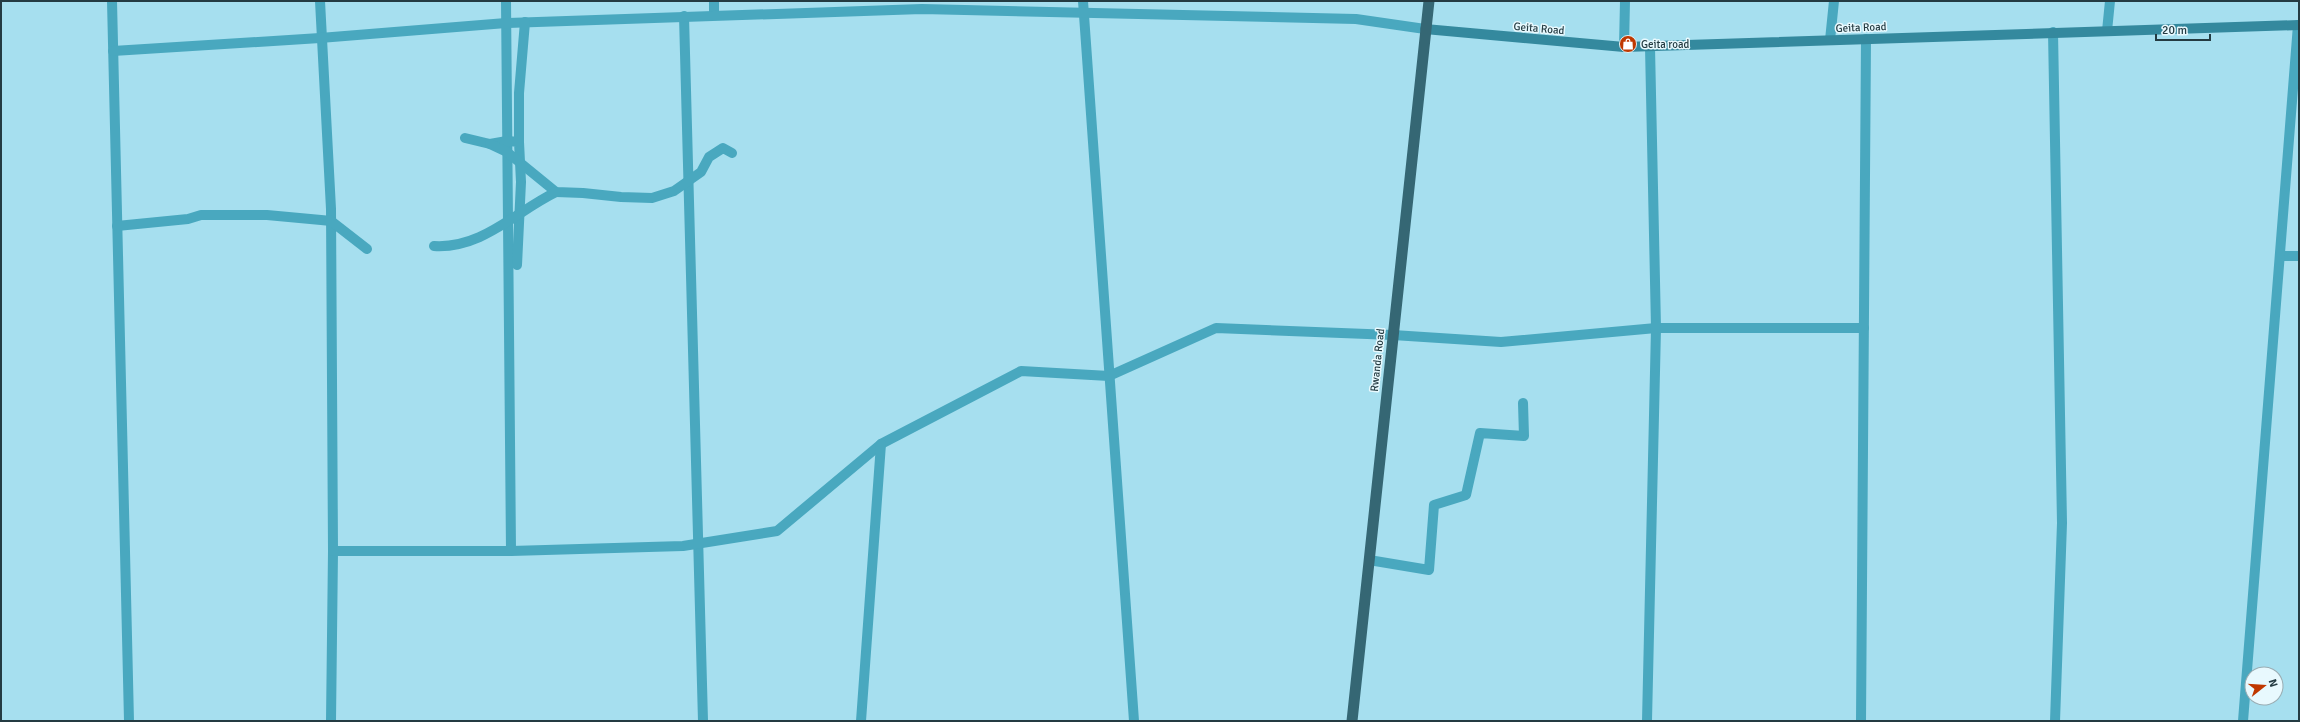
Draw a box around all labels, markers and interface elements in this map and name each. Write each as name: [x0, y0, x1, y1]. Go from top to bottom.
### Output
scale bar: [2156, 16, 2210, 42]
street label: Geita Road: [1513, 20, 1565, 37]
street label: Geita Road: [1835, 20, 1887, 35]
text: 20 m: [2162, 23, 2187, 38]
shop icon: Geita road: [1618, 34, 1638, 54]
place label: Geita road: [1641, 38, 1689, 51]
street label: Rwanda Road: [1368, 328, 1387, 392]
north arrow: [2244, 666, 2284, 706]
text: N: [2266, 678, 2280, 689]

